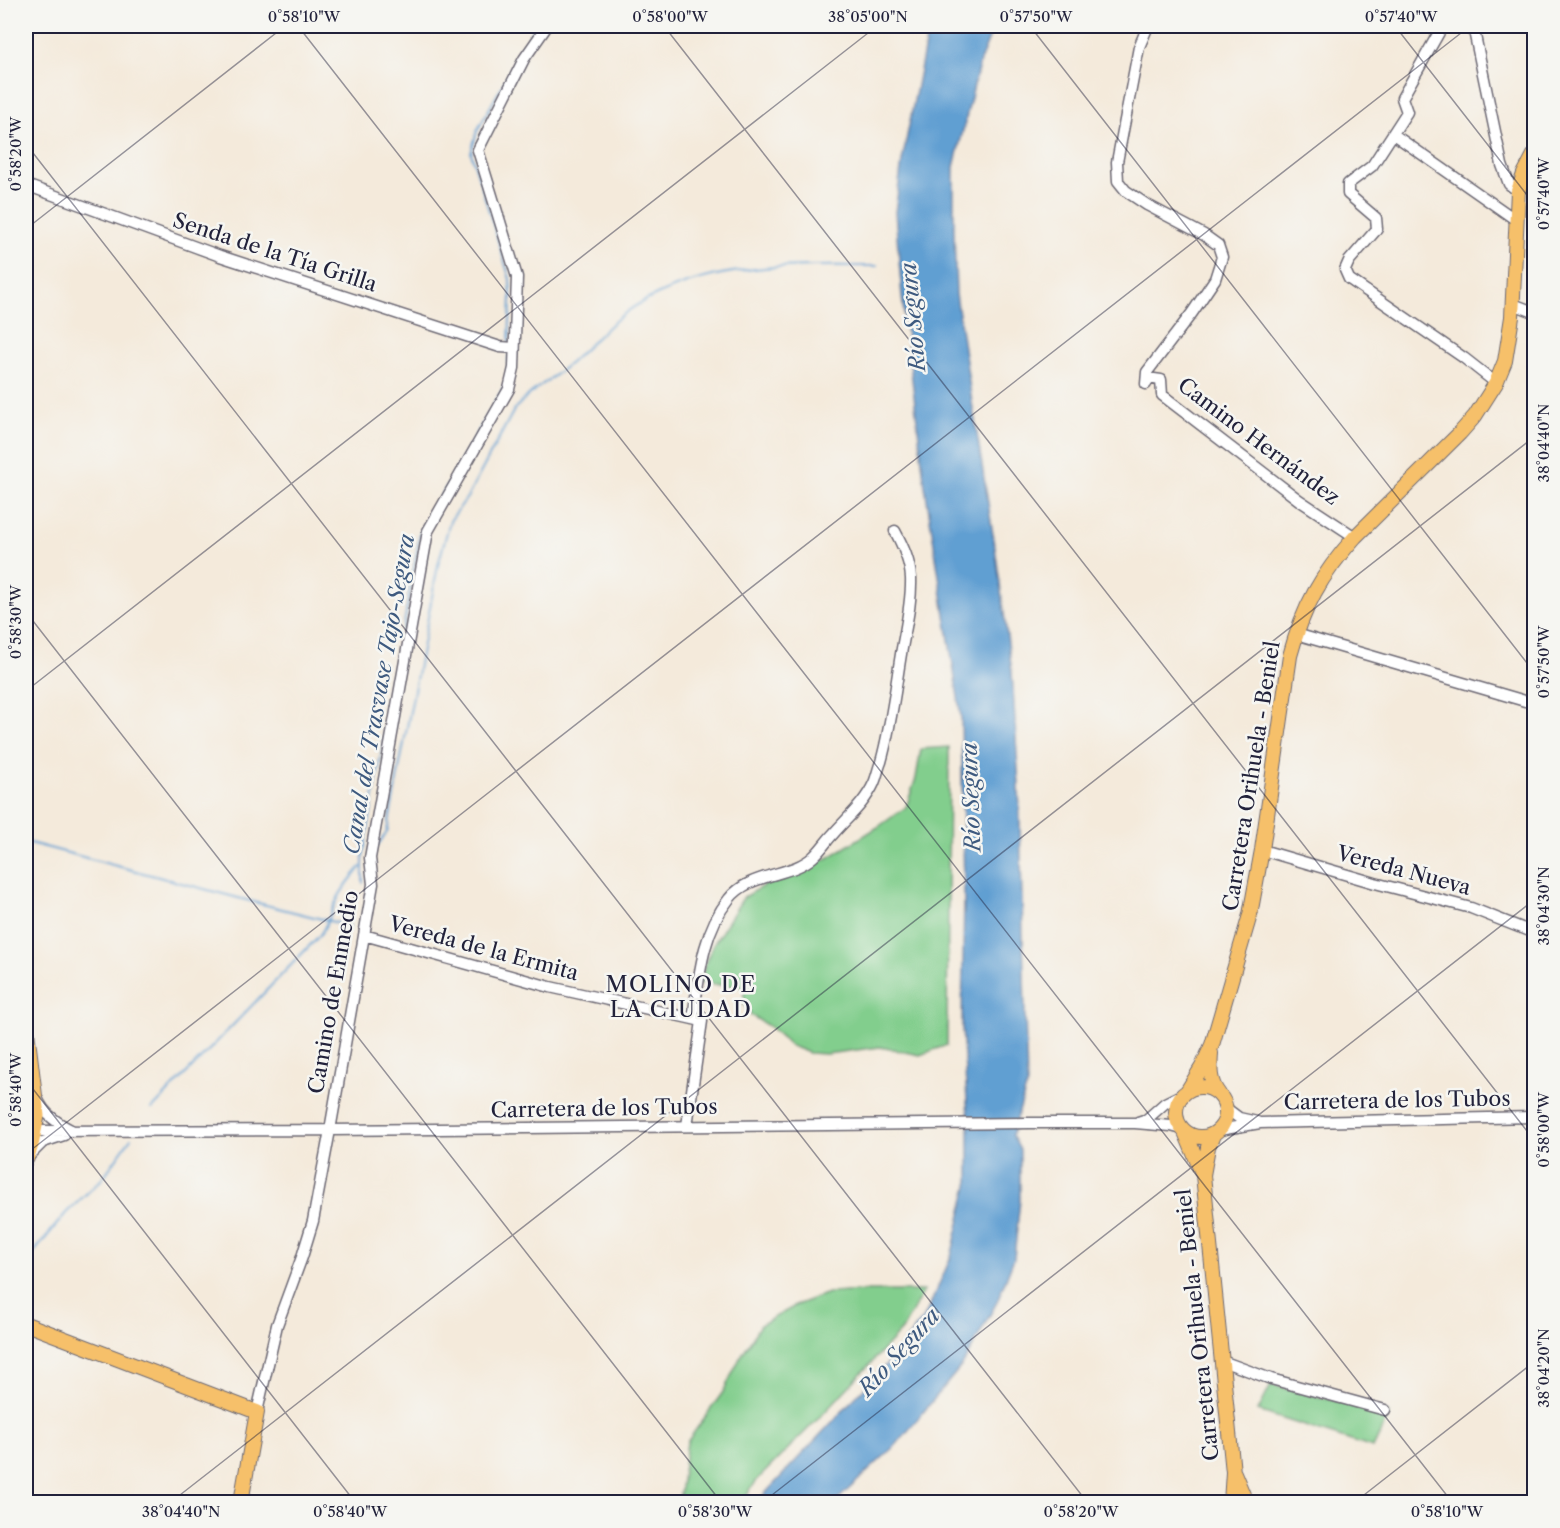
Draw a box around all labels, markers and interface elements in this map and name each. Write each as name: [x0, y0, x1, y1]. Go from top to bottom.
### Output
text: 0°58'10"W: [268, 7, 341, 26]
text: 0°58'00"W: [632, 7, 708, 26]
text: 38°05'00"N: [828, 7, 908, 26]
text: 0°57'50"W: [1000, 7, 1073, 26]
text: 0°57'40"W: [1365, 7, 1438, 26]
text: 0°58'20"W: [6, 116, 25, 191]
text: 0°57'40"W: [1534, 157, 1553, 230]
street label: Senda de la Tía Grilla: [170, 207, 381, 297]
water label: Río Segura: [895, 262, 931, 374]
street label: Camino Hernández: [1173, 372, 1345, 510]
text: 38°04'40"N: [1534, 404, 1553, 482]
water label: Canal del Trasvase Tajo-Segura: [338, 532, 420, 856]
text: 0°58'30"W: [6, 584, 25, 659]
text: 0°57'50"W: [1534, 625, 1553, 698]
street label: Carretera Orihuela - Beniel: [1217, 639, 1285, 913]
water label: Río Segura: [956, 742, 986, 854]
street label: Vereda Nueva: [1333, 840, 1475, 900]
text: 38°04'30"N: [1534, 866, 1553, 946]
street label: Camino de Enmedio: [303, 888, 363, 1096]
street label: Vereda de la Ermita: [386, 910, 582, 986]
district label: MOLINO DE LA CIUDAD: [605, 971, 757, 1023]
text: 0°58'40"W: [6, 1052, 25, 1127]
street label: Carretera de los Tubos: [1283, 1086, 1511, 1114]
text: 0°58'00"W: [1534, 1092, 1553, 1168]
street label: Carretera de los Tubos: [490, 1094, 718, 1122]
street label: Carretera Orihuela - Beniel: [1170, 1188, 1224, 1462]
water label: Río Segura: [851, 1302, 946, 1403]
text: 38°04'20"N: [1534, 1328, 1553, 1408]
text: 38°04'40"N: [142, 1502, 220, 1521]
text: 0°58'40"W: [313, 1502, 388, 1521]
text: 0°58'30"W: [678, 1502, 753, 1521]
text: 0°58'20"W: [1044, 1502, 1119, 1521]
text: 0°58'10"W: [1411, 1502, 1484, 1521]

